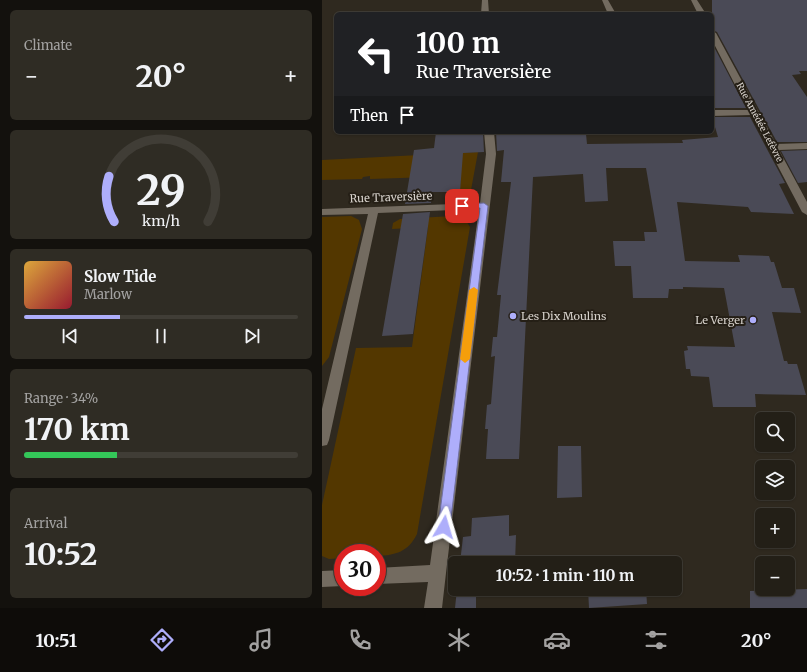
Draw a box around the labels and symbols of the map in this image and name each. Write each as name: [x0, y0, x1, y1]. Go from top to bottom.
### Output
street label: Rue Amédée Lefèvre: [734, 81, 786, 164]
street label: Rue Traversière: [349, 189, 433, 205]
pin: [445, 189, 479, 223]
place label: Les Dix Moulins: [521, 309, 607, 323]
marker: Les Dix Moulins: [508, 311, 518, 321]
place label: Le Verger: [695, 313, 745, 327]
marker: Le Verger: [748, 315, 758, 325]
position arrow: [423, 506, 465, 548]
speed limit sign: 30: [334, 544, 386, 596]

